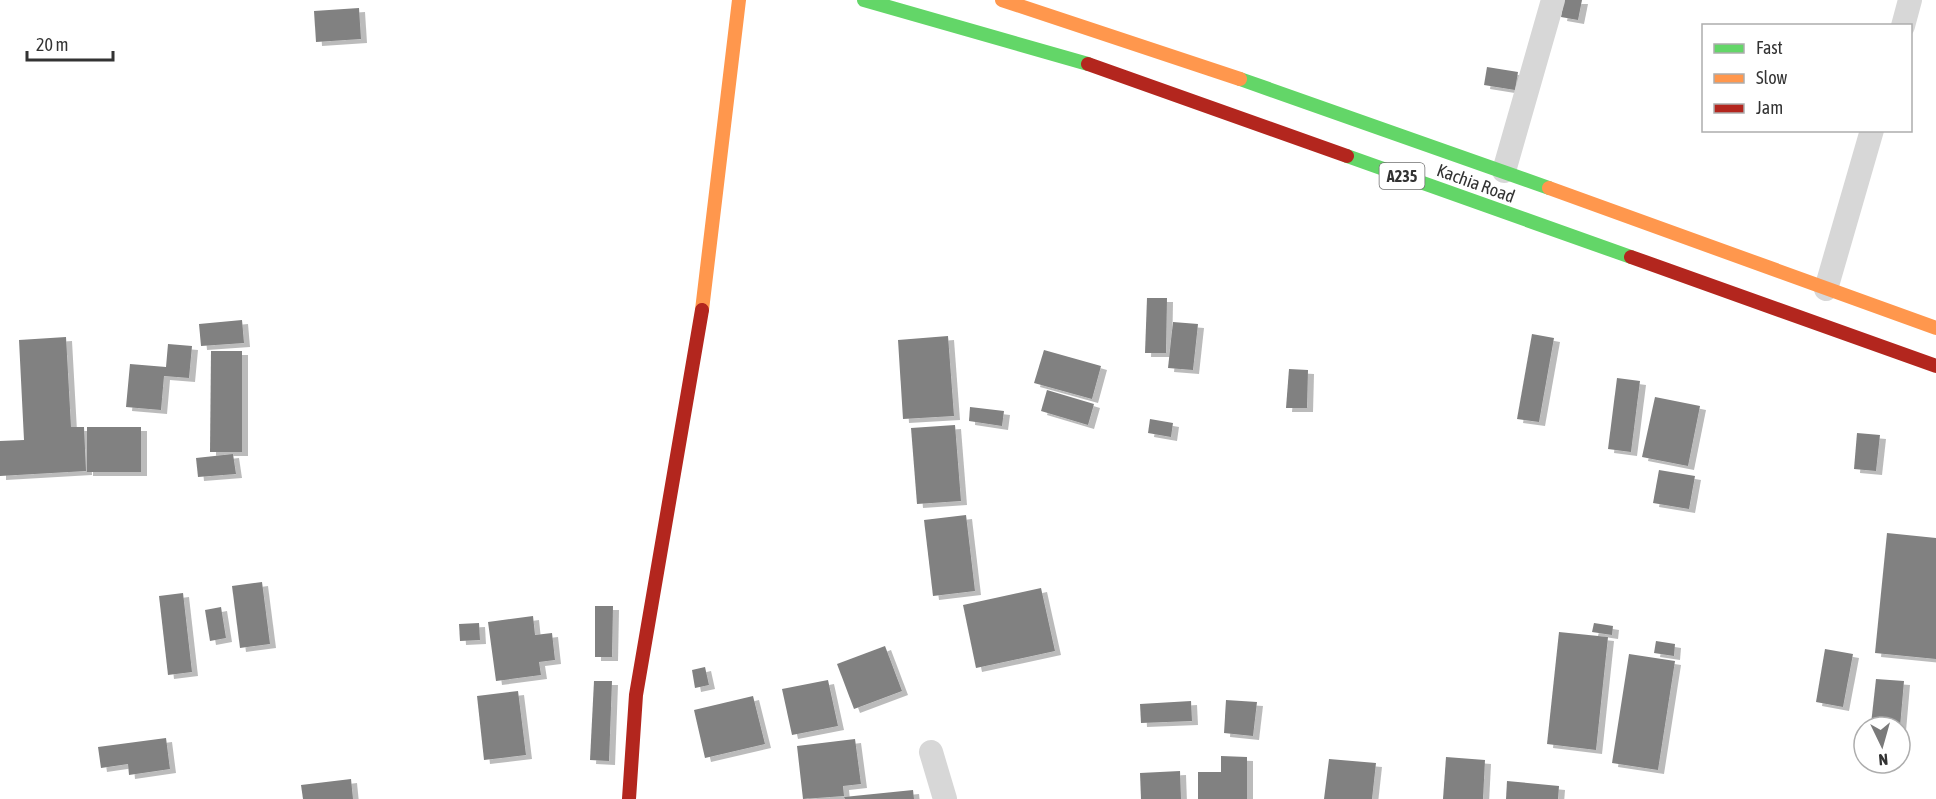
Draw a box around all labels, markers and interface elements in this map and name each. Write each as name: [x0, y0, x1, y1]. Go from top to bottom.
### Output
scale bar: [27, 24, 112, 62]
legend: [1702, 24, 1912, 132]
text: 20 m: [36, 34, 68, 55]
text: Fast: [1756, 37, 1783, 58]
text: Slow: [1756, 67, 1787, 88]
text: Jam: [1756, 97, 1783, 118]
street label: Kachia Road: [1434, 159, 1518, 207]
road number: A235: [1380, 163, 1424, 189]
north arrow: [1852, 715, 1912, 775]
text: N: [1878, 751, 1889, 769]

